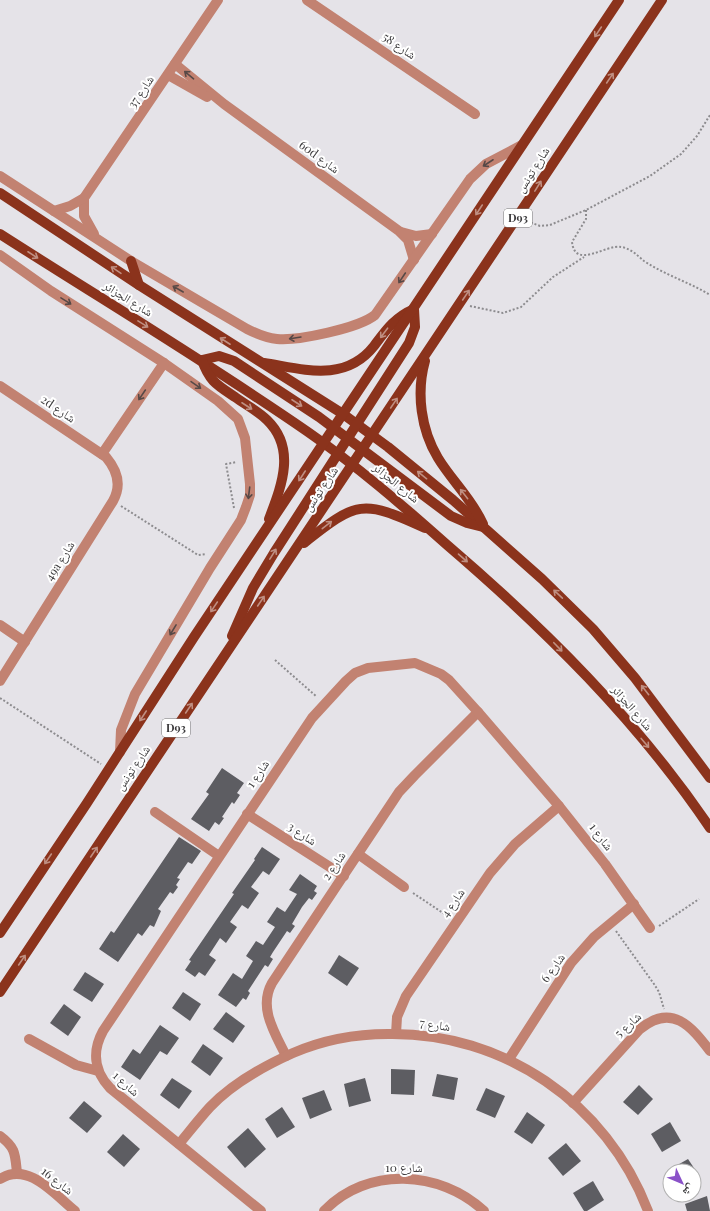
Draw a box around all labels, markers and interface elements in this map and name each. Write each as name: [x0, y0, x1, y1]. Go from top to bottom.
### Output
one-way arrow: [594, 27, 602, 38]
street label: شارع 58: [379, 28, 419, 63]
one-way arrow: [183, 71, 194, 80]
street label: شارع 37: [123, 72, 158, 111]
one-way arrow: [606, 73, 614, 84]
street label: 60d شارع: [296, 136, 343, 177]
street label: شارع تونس: [512, 144, 553, 196]
one-way arrow: [482, 160, 494, 168]
one-way arrow: [534, 180, 542, 192]
one-way arrow: [475, 205, 483, 216]
road number: D93: [504, 209, 532, 227]
one-way arrow: [27, 251, 38, 259]
one-way arrow: [110, 266, 122, 274]
one-way arrow: [398, 272, 406, 283]
street label: شارع الجزائر: [100, 276, 156, 320]
one-way arrow: [172, 284, 184, 292]
one-way arrow: [463, 289, 471, 301]
one-way arrow: [61, 297, 72, 305]
one-way arrow: [137, 320, 148, 328]
one-way arrow: [379, 327, 388, 338]
one-way arrow: [289, 334, 302, 342]
one-way arrow: [220, 337, 231, 345]
one-way arrow: [190, 381, 201, 389]
one-way arrow: [138, 389, 146, 400]
street label: 2d شارع: [38, 391, 79, 426]
one-way arrow: [390, 398, 398, 409]
one-way arrow: [291, 399, 302, 407]
one-way arrow: [242, 402, 253, 410]
street label: شارع الجزائر: [369, 458, 423, 507]
street label: شارع تونس: [299, 463, 342, 515]
one-way arrow: [298, 470, 306, 482]
one-way arrow: [417, 471, 428, 479]
one-way arrow: [246, 486, 253, 499]
one-way arrow: [460, 488, 469, 499]
one-way arrow: [321, 520, 332, 529]
street label: 49a شارع: [41, 538, 78, 584]
one-way arrow: [270, 548, 278, 560]
one-way arrow: [458, 554, 468, 563]
one-way arrow: [553, 590, 563, 599]
one-way arrow: [257, 595, 266, 606]
one-way arrow: [210, 601, 218, 612]
one-way arrow: [168, 624, 176, 636]
one-way arrow: [553, 642, 563, 652]
street label: شارع الجزائر: [607, 681, 657, 734]
one-way arrow: [640, 685, 649, 696]
one-way arrow: [185, 703, 193, 714]
one-way arrow: [139, 710, 147, 721]
road number: D93: [162, 719, 190, 737]
one-way arrow: [641, 738, 650, 749]
street label: شارع تونس: [111, 742, 154, 794]
street label: شارع 1: [242, 756, 273, 791]
street label: شارع 3: [285, 818, 320, 849]
street label: شارع 1: [586, 819, 617, 854]
one-way arrow: [89, 846, 98, 857]
street label: شارع 2: [318, 848, 350, 884]
one-way arrow: [44, 854, 52, 865]
street label: شارع 4: [437, 885, 469, 921]
street label: شارع 6: [536, 950, 569, 986]
one-way arrow: [18, 955, 26, 966]
street label: شارع 5: [611, 1008, 645, 1041]
street label: شارع 7: [419, 1014, 452, 1035]
street label: شارع 1: [109, 1067, 143, 1100]
street label: شارع 10: [385, 1159, 423, 1176]
street label: شارع 16: [38, 1163, 77, 1199]
north arrow: [662, 1163, 702, 1203]
text: ش: [679, 1180, 699, 1200]

